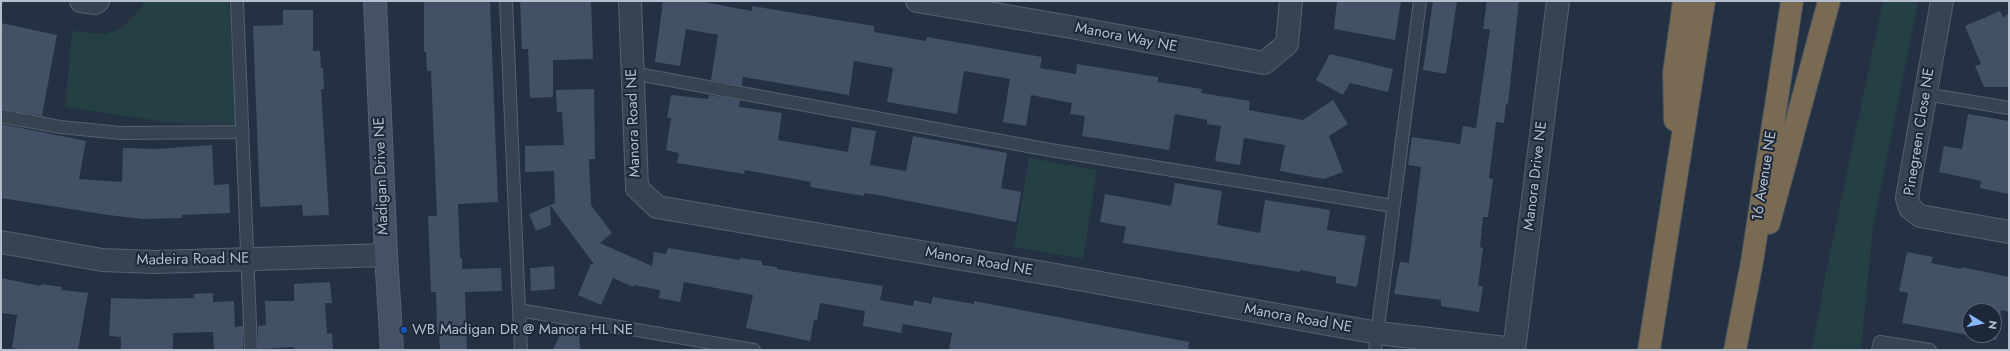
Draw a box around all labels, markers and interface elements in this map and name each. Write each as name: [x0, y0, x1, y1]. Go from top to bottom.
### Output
street label: Manora Way NE: [1073, 19, 1179, 57]
street label: Pinegreen Close NE: [1901, 67, 1939, 197]
street label: Manora Road NE: [623, 68, 645, 178]
street label: Madigan Drive NE: [371, 117, 393, 235]
street label: Manora Drive NE: [1520, 120, 1552, 232]
street label: 16 Avenue NE: [1749, 130, 1781, 222]
street label: Manora Road NE: [924, 244, 1034, 280]
street label: Madeira Road NE: [136, 250, 250, 270]
street label: Manora Road NE: [1243, 301, 1353, 337]
north arrow: [1962, 303, 2002, 343]
text: N: [1984, 319, 2001, 331]
place label: WB Madigan DR @ Manora HL NE: [412, 321, 633, 339]
marker: WB Madigan DR @ Manora HL NE: [399, 325, 409, 335]

